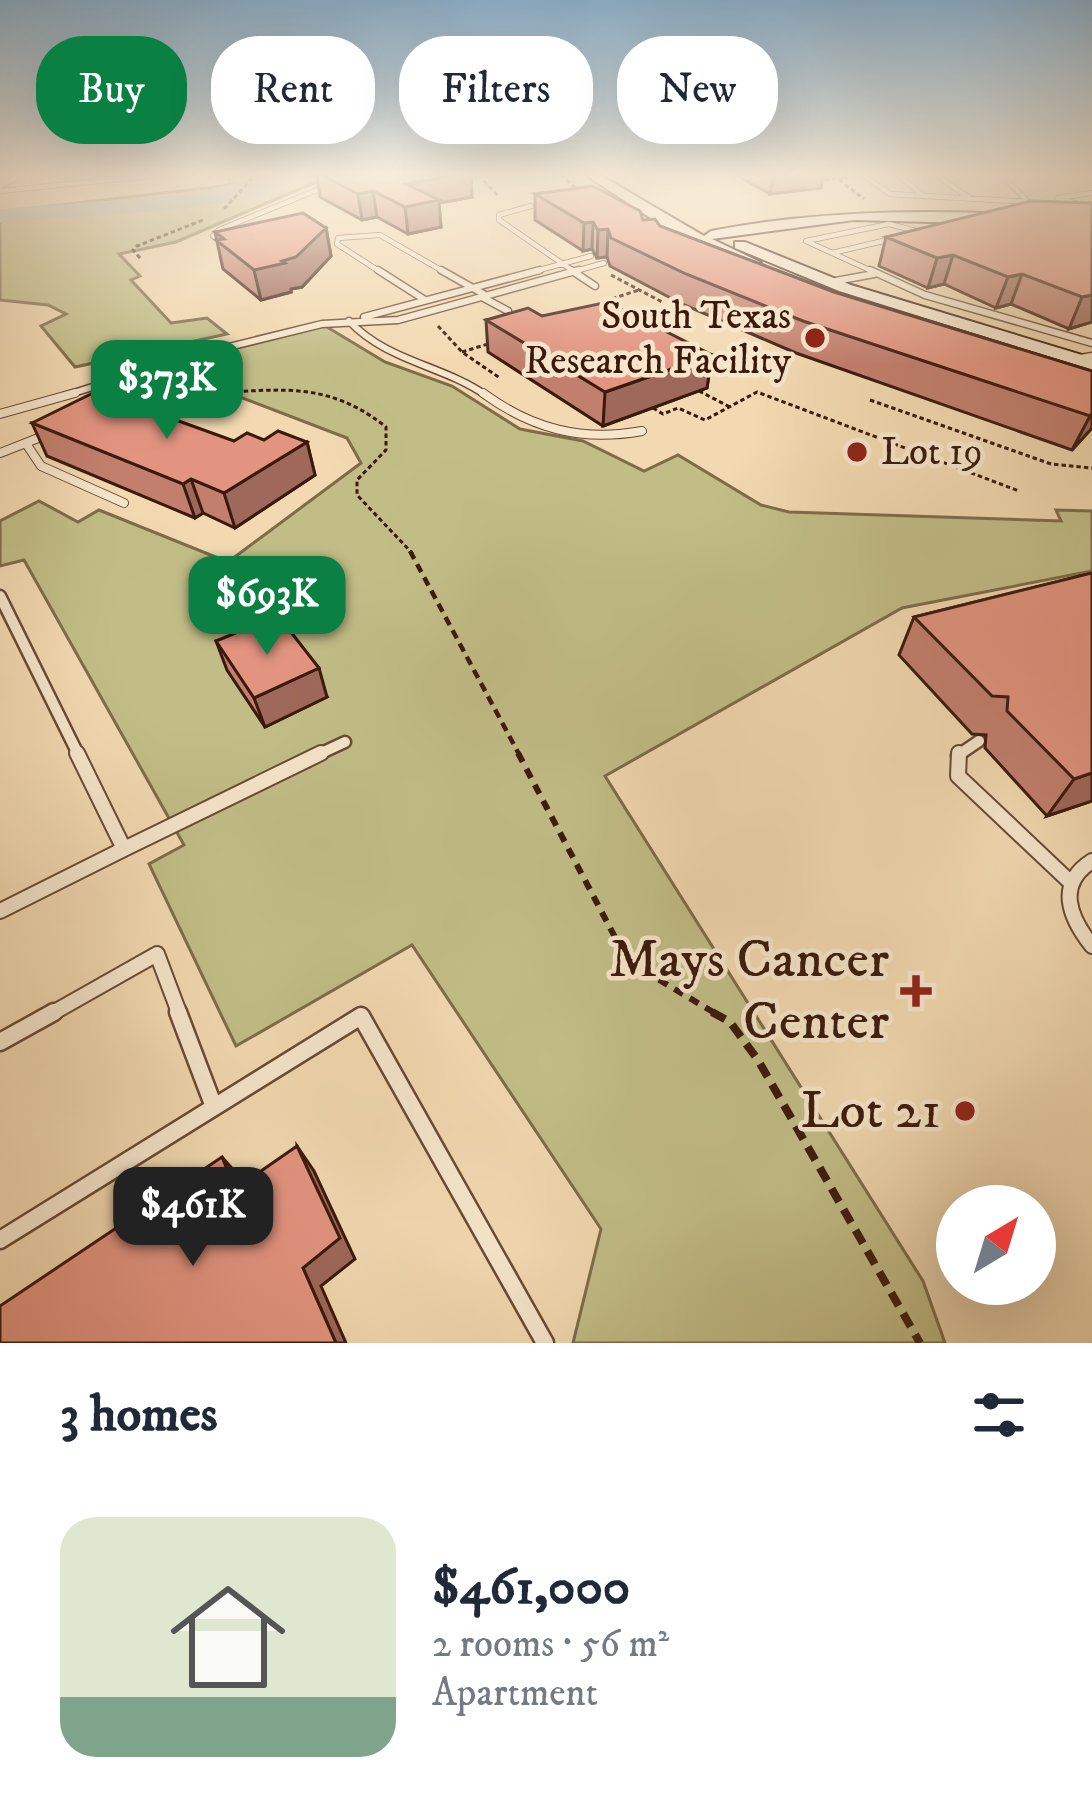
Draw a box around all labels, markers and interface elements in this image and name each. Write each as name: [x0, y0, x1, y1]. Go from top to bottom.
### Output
chip: Buy: [36, 36, 187, 144]
chip: Rent: [211, 36, 375, 144]
chip: Filters: [399, 36, 593, 144]
chip: New: [617, 36, 778, 144]
place label: South Texas Research Facility: [525, 292, 791, 386]
marker: South Texas Research Facility: [802, 325, 828, 351]
pin: $373K: [83, 340, 251, 442]
text: $373K: [118, 354, 216, 403]
place label: Lot 19: [881, 428, 983, 477]
marker: Lot 19: [844, 439, 870, 465]
pin: $693K: [183, 556, 351, 658]
text: $693K: [216, 570, 318, 619]
place label: Mays Cancer Center: [609, 927, 889, 1056]
marker: Mays Cancer Center: [900, 975, 932, 1007]
place label: Lot 21: [801, 1078, 941, 1145]
marker: Lot 21: [952, 1098, 978, 1124]
pin: $461K: [109, 1167, 277, 1269]
text: $461K: [140, 1181, 246, 1230]
north arrow: [936, 1185, 1056, 1305]
map controls: [936, 1185, 1056, 1305]
icon: filters: [966, 1382, 1032, 1448]
text: 3 homes: [60, 1383, 218, 1447]
text: $461,000: [432, 1556, 630, 1620]
icon: home: [156, 1565, 300, 1709]
text: 2 rooms · 56 m²: [432, 1620, 669, 1669]
text: Apartment: [432, 1669, 598, 1718]

